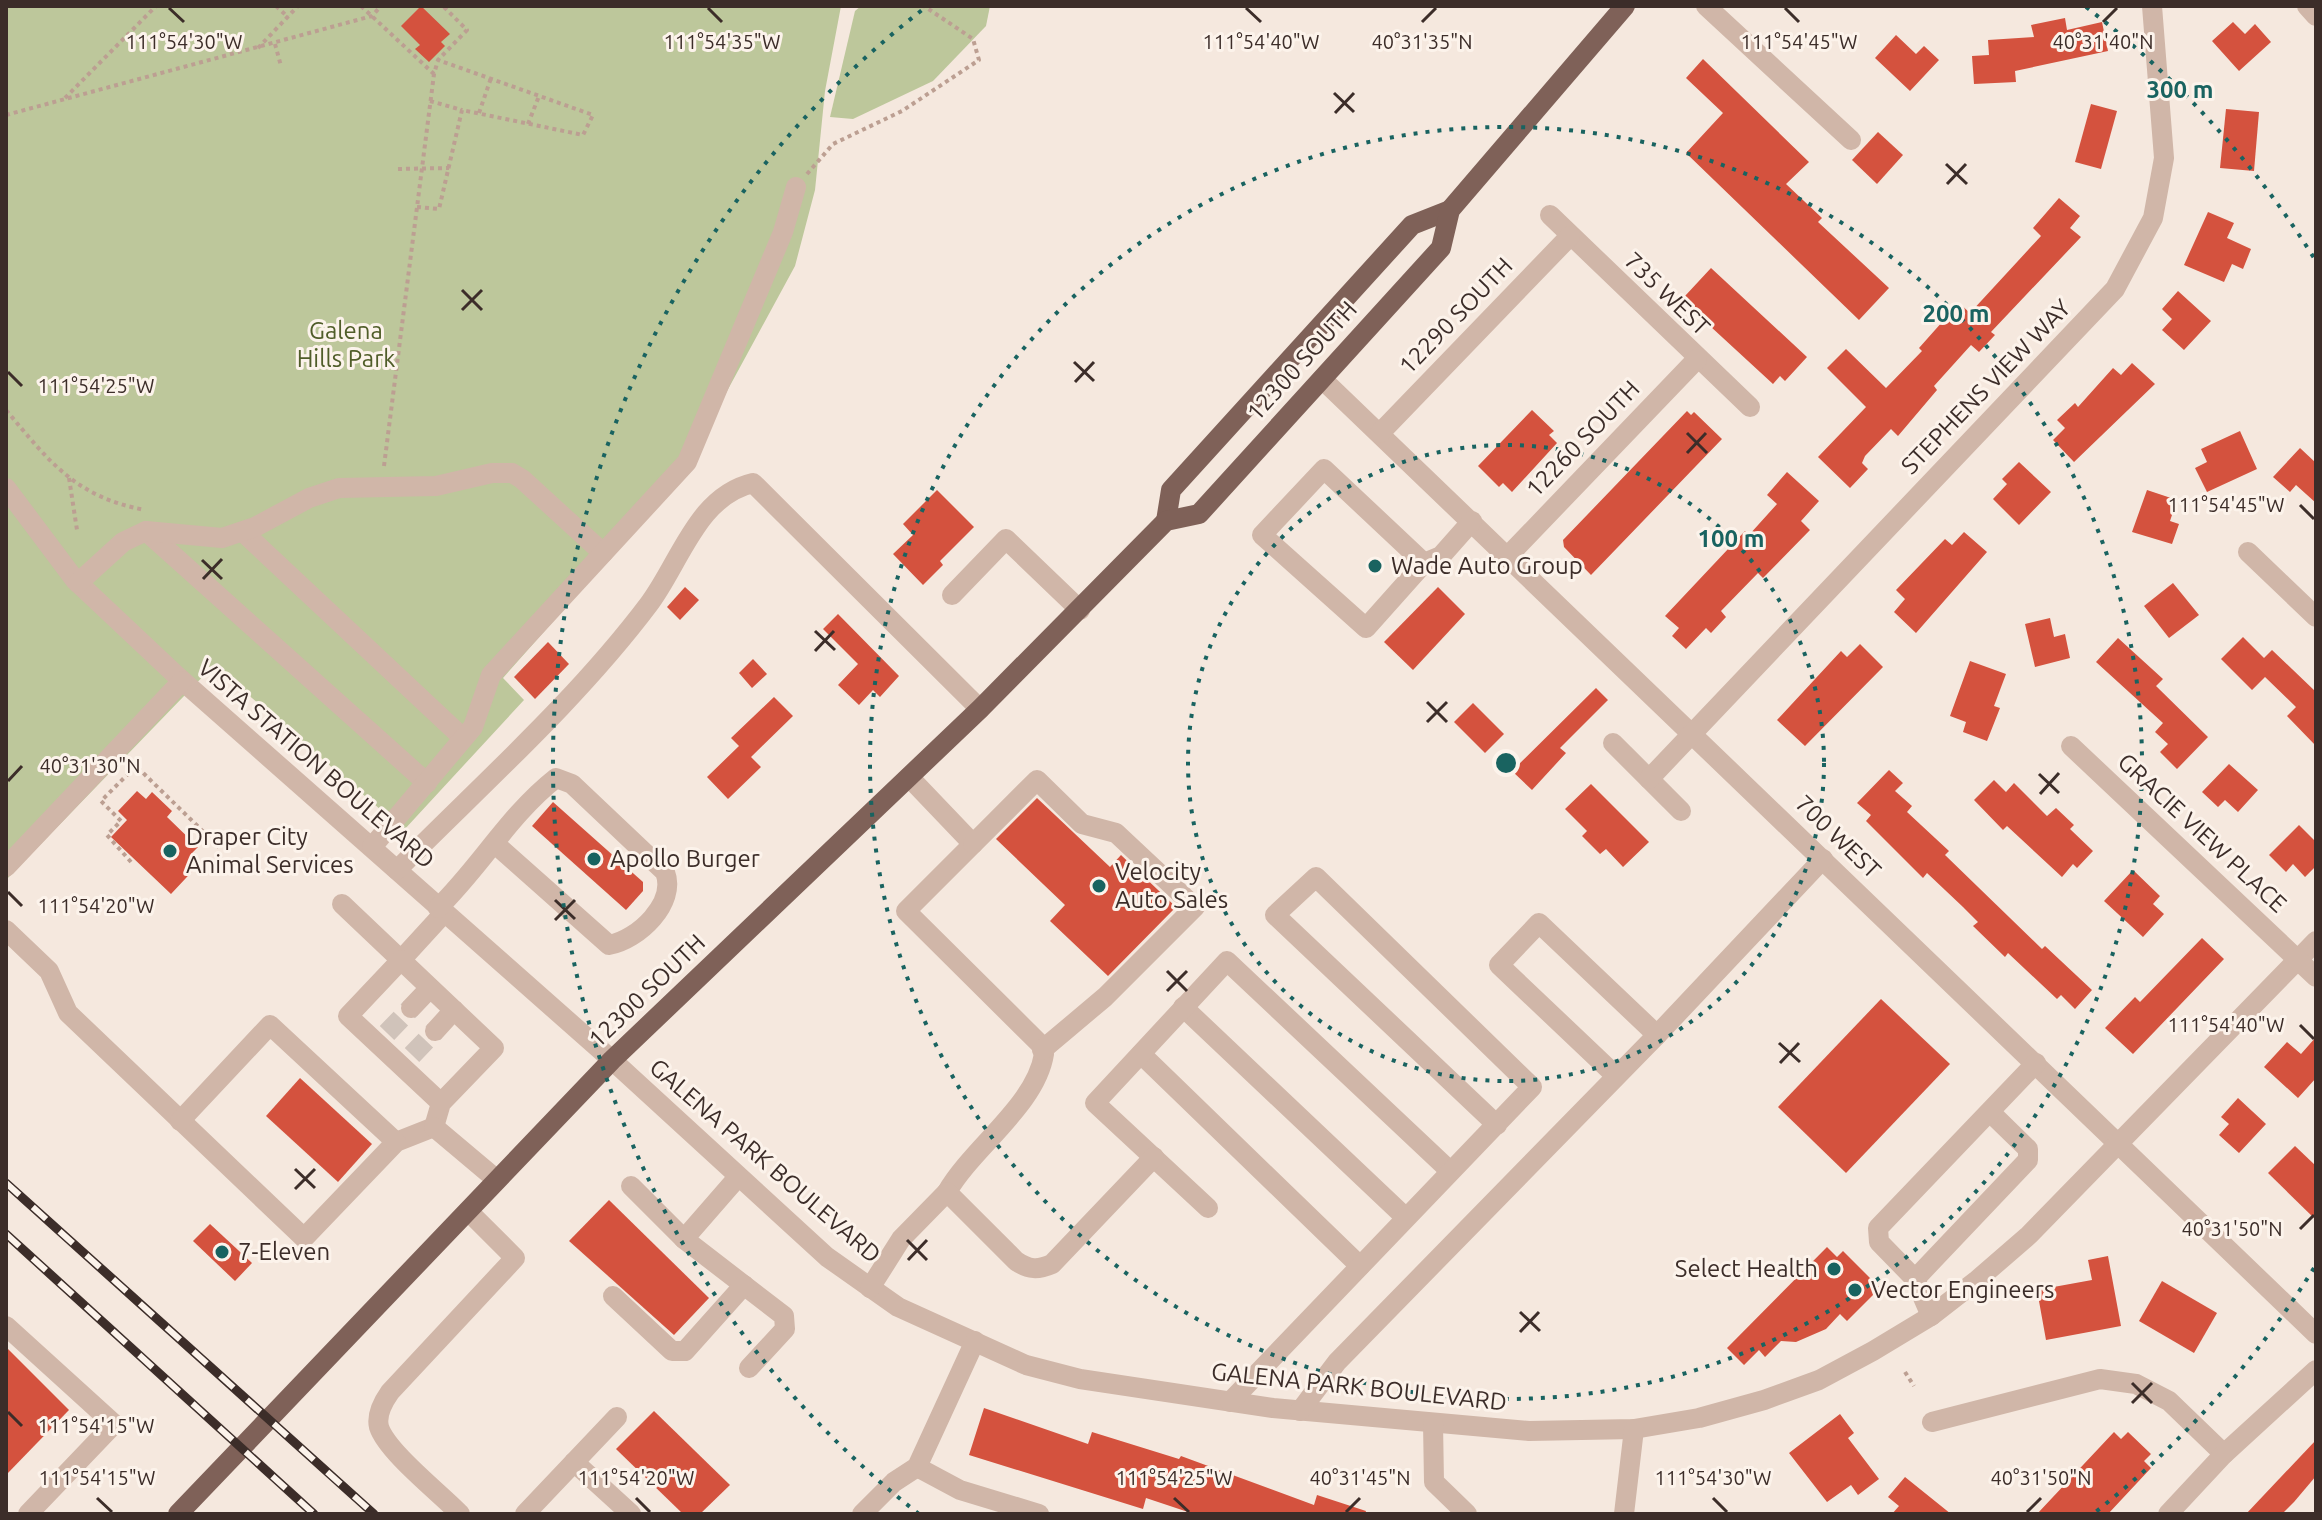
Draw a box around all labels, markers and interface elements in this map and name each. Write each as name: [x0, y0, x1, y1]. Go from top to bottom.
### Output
text: 111°54'30"W: [126, 30, 242, 53]
text: 111°54'35"W: [664, 30, 780, 53]
text: 111°54'40"W: [1203, 30, 1319, 53]
text: 40°31'35"N: [1371, 30, 1473, 53]
text: 111°54'45"W: [1741, 30, 1857, 53]
text: 40°31'40"N: [2052, 30, 2154, 53]
text: 300 m: [2147, 76, 2213, 103]
street label: 735 WEST: [1619, 247, 1715, 341]
street label: 12290 SOUTH: [1394, 252, 1518, 379]
street label: STEPHENS VIEW WAY: [1896, 294, 2076, 479]
street label: 12300 SOUTH: [1241, 296, 1362, 426]
text: 200 m: [1923, 300, 1989, 327]
park label: Galena Hills Park: [297, 317, 395, 372]
text: 111°54'25"W: [38, 374, 154, 397]
street label: 12260 SOUTH: [1521, 375, 1645, 502]
text: 111°54'45"W: [2168, 493, 2284, 516]
text: 100 m: [1698, 525, 1764, 552]
place label: Wade Auto Group: [1391, 552, 1583, 579]
marker: Wade Auto Group: [1366, 557, 1384, 575]
street label: VISTA STATION BOULEVARD: [193, 654, 440, 874]
street label: GRACIE VIEW PLACE: [2113, 748, 2292, 918]
centre of rings: [1492, 749, 1520, 777]
text: 40°31'30"N: [39, 754, 141, 777]
street label: 700 WEST: [1790, 790, 1886, 884]
place label: Draper City Animal Services: [186, 823, 354, 878]
marker: Draper City Animal Services: [161, 842, 179, 860]
place label: Apollo Burger: [610, 845, 760, 872]
marker: Apollo Burger: [585, 850, 603, 868]
place label: Velocity Auto Sales: [1115, 858, 1228, 913]
marker: Velocity Auto Sales: [1090, 877, 1108, 895]
text: 111°54'20"W: [38, 894, 154, 917]
street label: 12300 SOUTH: [583, 929, 710, 1053]
text: 111°54'40"W: [2168, 1013, 2284, 1036]
street label: GALENA PARK BOULEVARD: [644, 1053, 886, 1268]
text: 40°31'50"N: [2181, 1217, 2283, 1240]
place label: 7-Eleven: [238, 1238, 330, 1265]
marker: 7-Eleven: [213, 1243, 231, 1261]
place label: Select Health: [1675, 1255, 1818, 1282]
marker: Select Health: [1825, 1260, 1843, 1278]
place label: Vector Engineers: [1871, 1276, 2054, 1303]
marker: Vector Engineers: [1846, 1281, 1864, 1299]
street label: GALENA PARK BOULEVARD: [1210, 1358, 1508, 1415]
text: 111°54'15"W: [38, 1414, 154, 1437]
text: 111°54'15"W: [39, 1466, 155, 1489]
text: 111°54'20"W: [578, 1466, 694, 1489]
text: 111°54'25"W: [1116, 1466, 1232, 1489]
text: 40°31'45"N: [1309, 1466, 1411, 1489]
text: 111°54'30"W: [1655, 1466, 1771, 1489]
text: 40°31'50"N: [1990, 1466, 2092, 1489]

